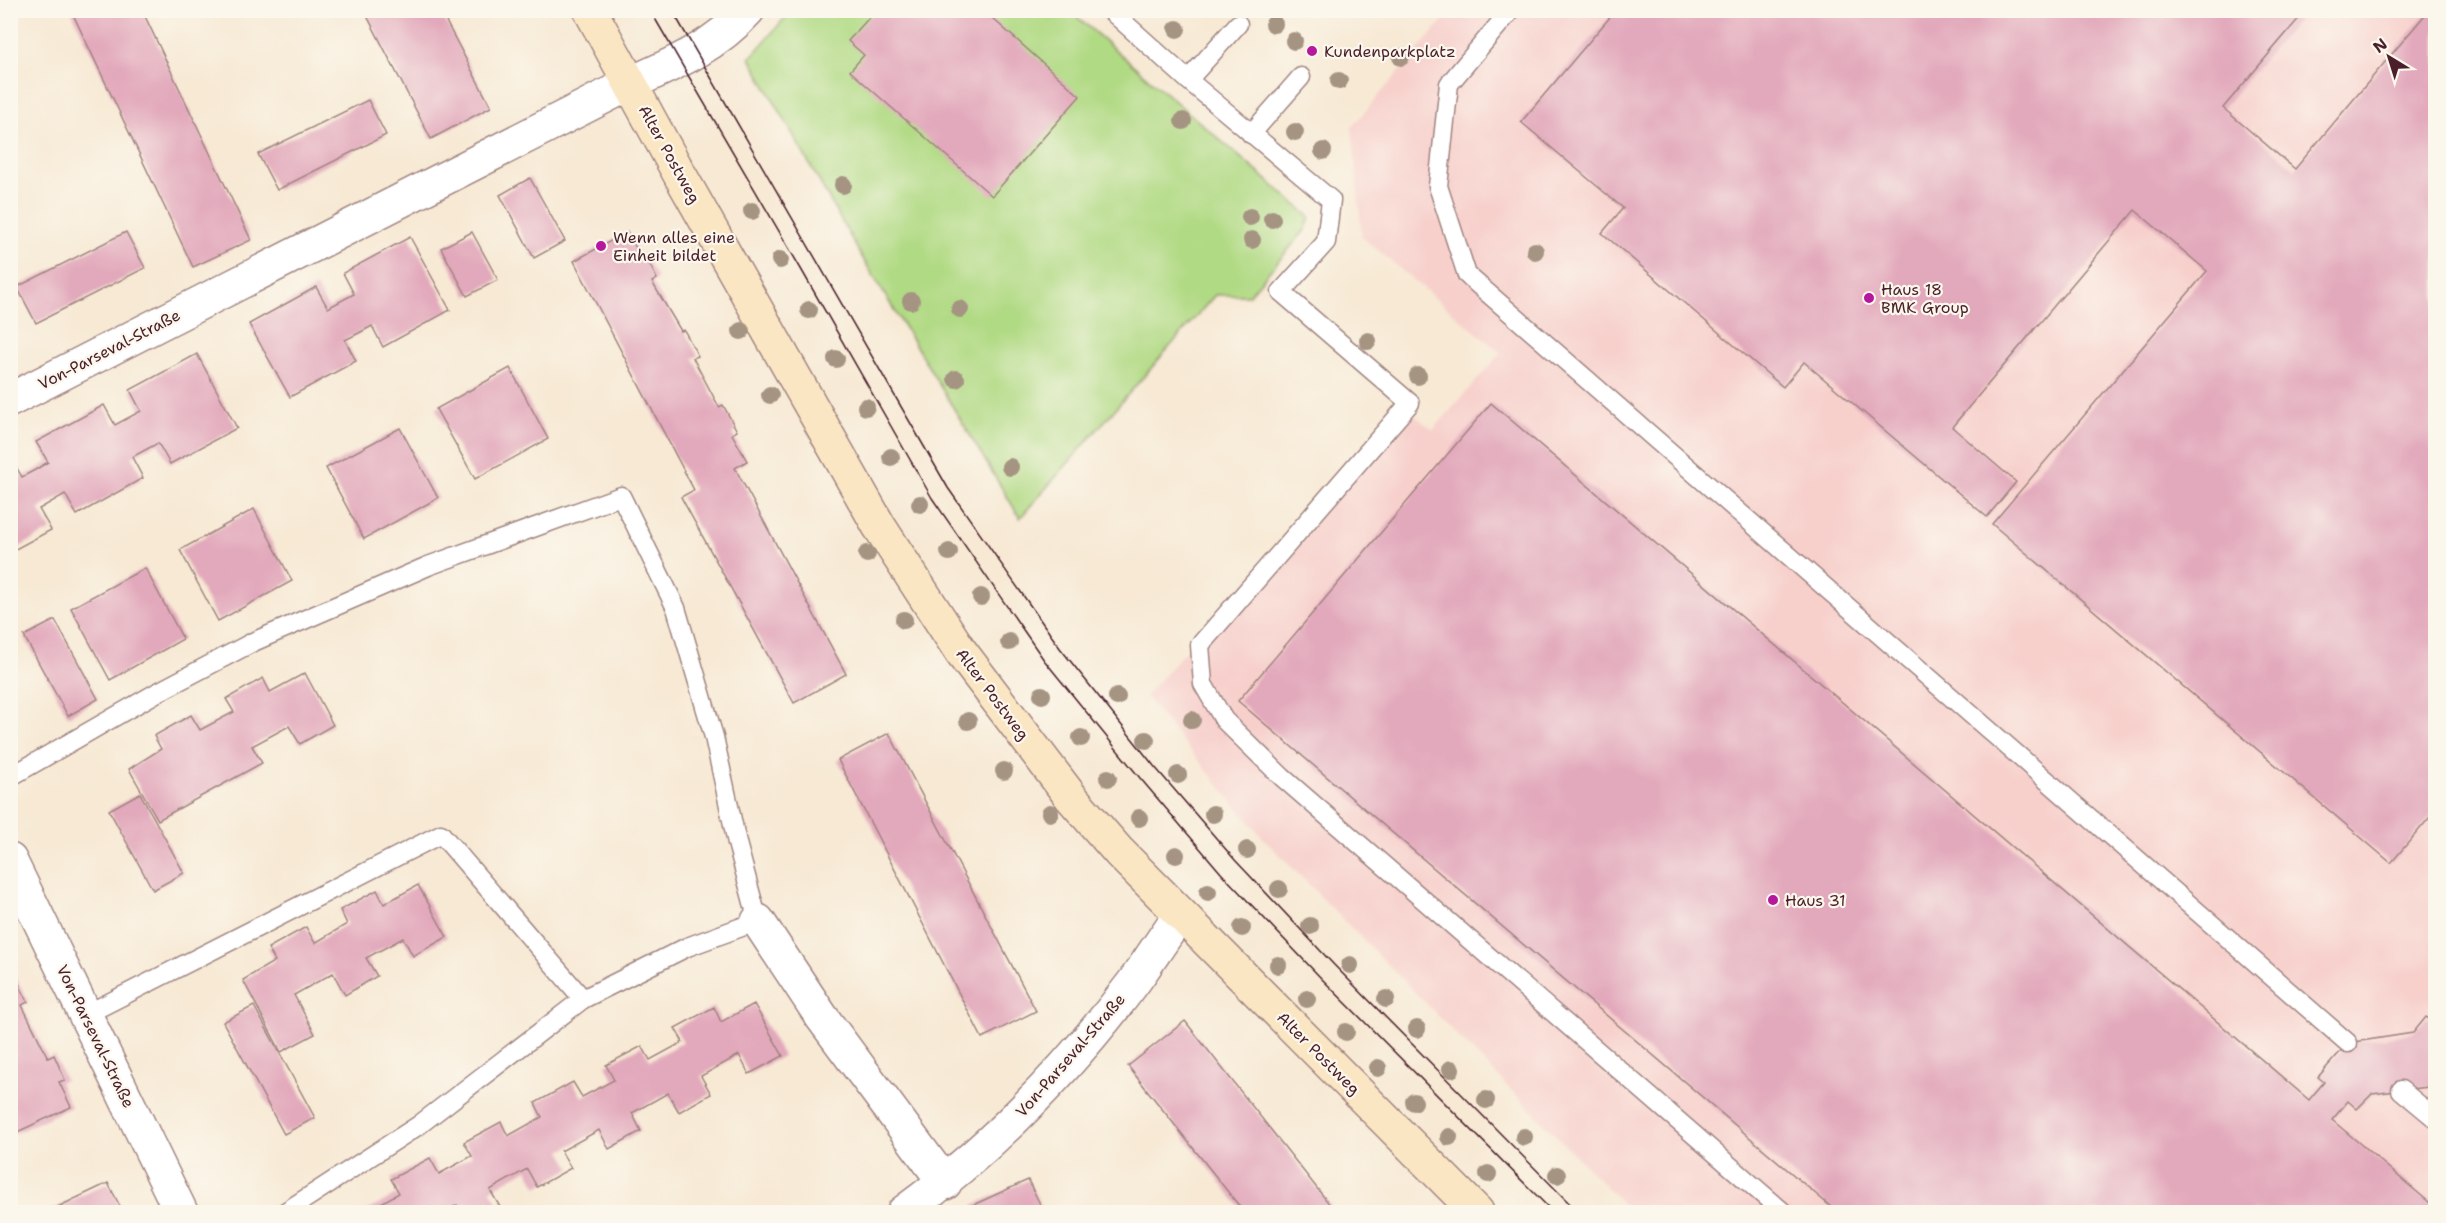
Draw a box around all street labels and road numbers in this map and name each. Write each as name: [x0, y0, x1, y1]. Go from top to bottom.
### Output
street label: Alter Postweg: [634, 101, 705, 207]
street label: Von-Parseval-Straße: [35, 304, 184, 394]
street label: Alter Postweg: [951, 644, 1034, 745]
street label: Von-Parseval-Straße: [52, 961, 139, 1111]
street label: Von-Parseval-Straße: [1011, 989, 1130, 1121]
street label: Alter Postweg: [1272, 1007, 1365, 1100]

